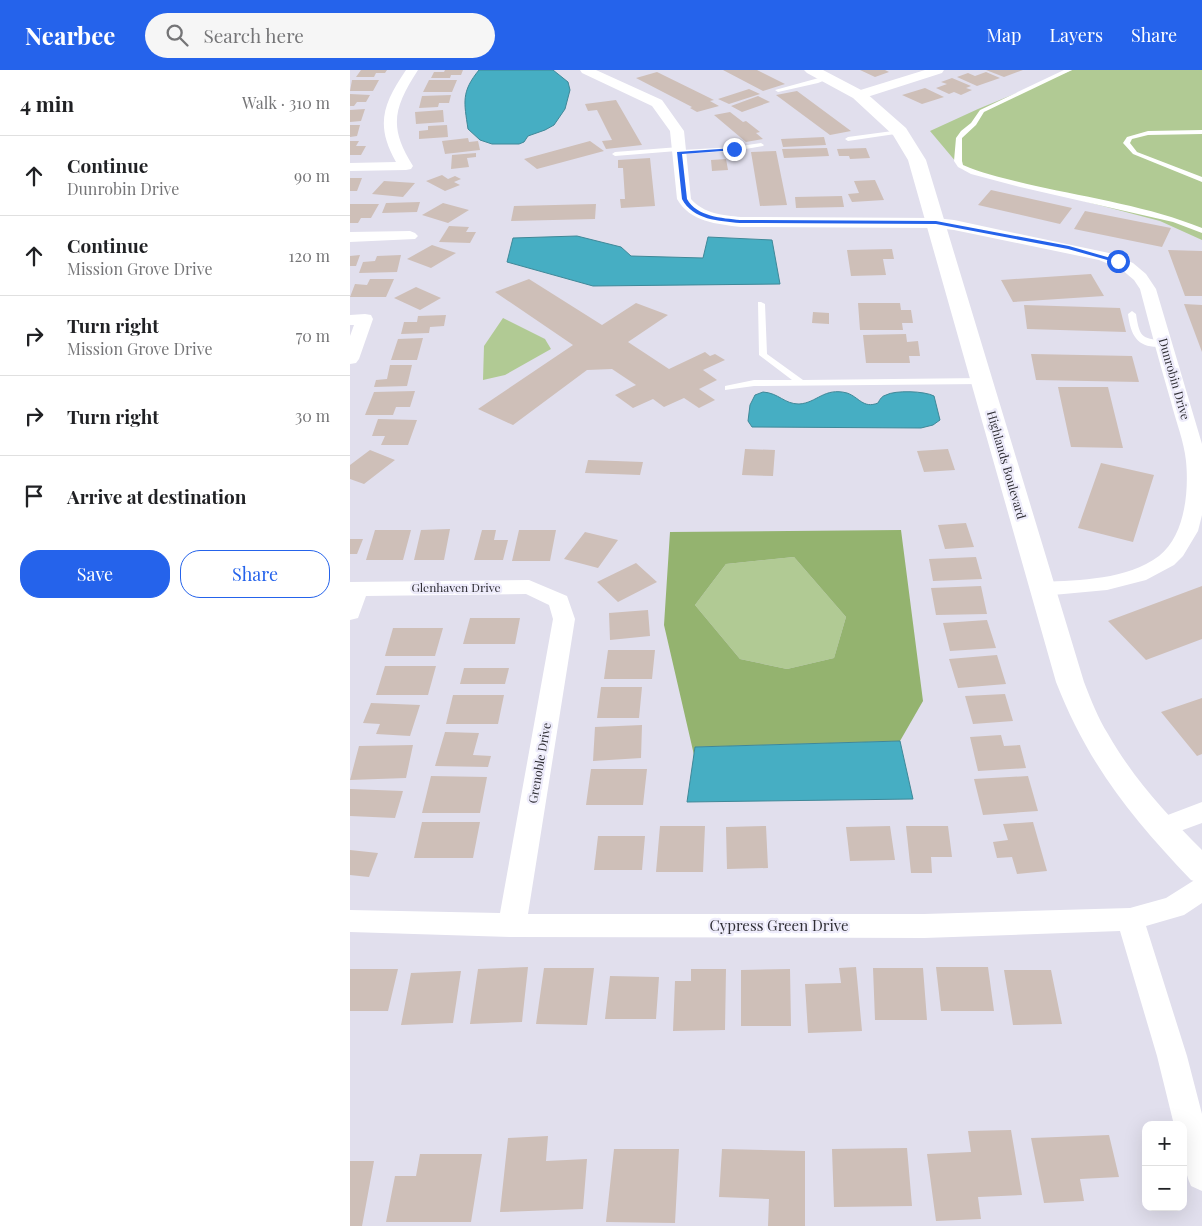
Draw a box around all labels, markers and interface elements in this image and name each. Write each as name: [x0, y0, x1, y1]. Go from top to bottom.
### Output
search box: [145, 13, 495, 58]
text: Nearbee: [25, 19, 115, 51]
icon: search: [163, 21, 191, 49]
text: Search here: [203, 22, 304, 48]
text: Map: [986, 23, 1021, 47]
text: Layers: [1049, 23, 1103, 47]
text: Share: [1131, 23, 1177, 47]
text: 4 min: [20, 89, 74, 117]
text: Walk · 310 m: [242, 92, 330, 113]
route end: [723, 138, 746, 161]
text: Continue: [67, 152, 148, 178]
icon: ahead: [20, 162, 48, 190]
text: 90 m: [294, 165, 330, 186]
text: Dunrobin Drive: [67, 178, 179, 199]
text: Continue: [67, 232, 148, 258]
icon: ahead: [20, 242, 48, 270]
text: 120 m: [289, 245, 330, 266]
route start: [1107, 250, 1130, 273]
text: Mission Grove Drive: [67, 258, 213, 279]
text: Turn right: [67, 312, 159, 338]
icon: right: [20, 322, 48, 350]
text: 70 m: [296, 325, 330, 346]
street label: Dunrobin Drive: [1156, 336, 1194, 421]
text: Mission Grove Drive: [67, 338, 213, 359]
icon: right: [20, 402, 48, 430]
text: Turn right: [67, 403, 159, 429]
text: 30 m: [295, 405, 330, 426]
street label: Highlands Boulevard: [984, 409, 1030, 521]
icon: arrive: [20, 482, 48, 510]
text: Arrive at destination: [67, 483, 247, 509]
button: Save: [20, 550, 170, 598]
button: Share: [180, 550, 330, 598]
street label: Glenhaven Drive: [411, 579, 501, 595]
street label: Grenoble Drive: [524, 721, 554, 804]
street label: Cypress Green Drive: [709, 915, 849, 935]
map controls: [1142, 1121, 1187, 1211]
button: +: [1142, 1121, 1187, 1166]
button: −: [1142, 1166, 1187, 1211]

